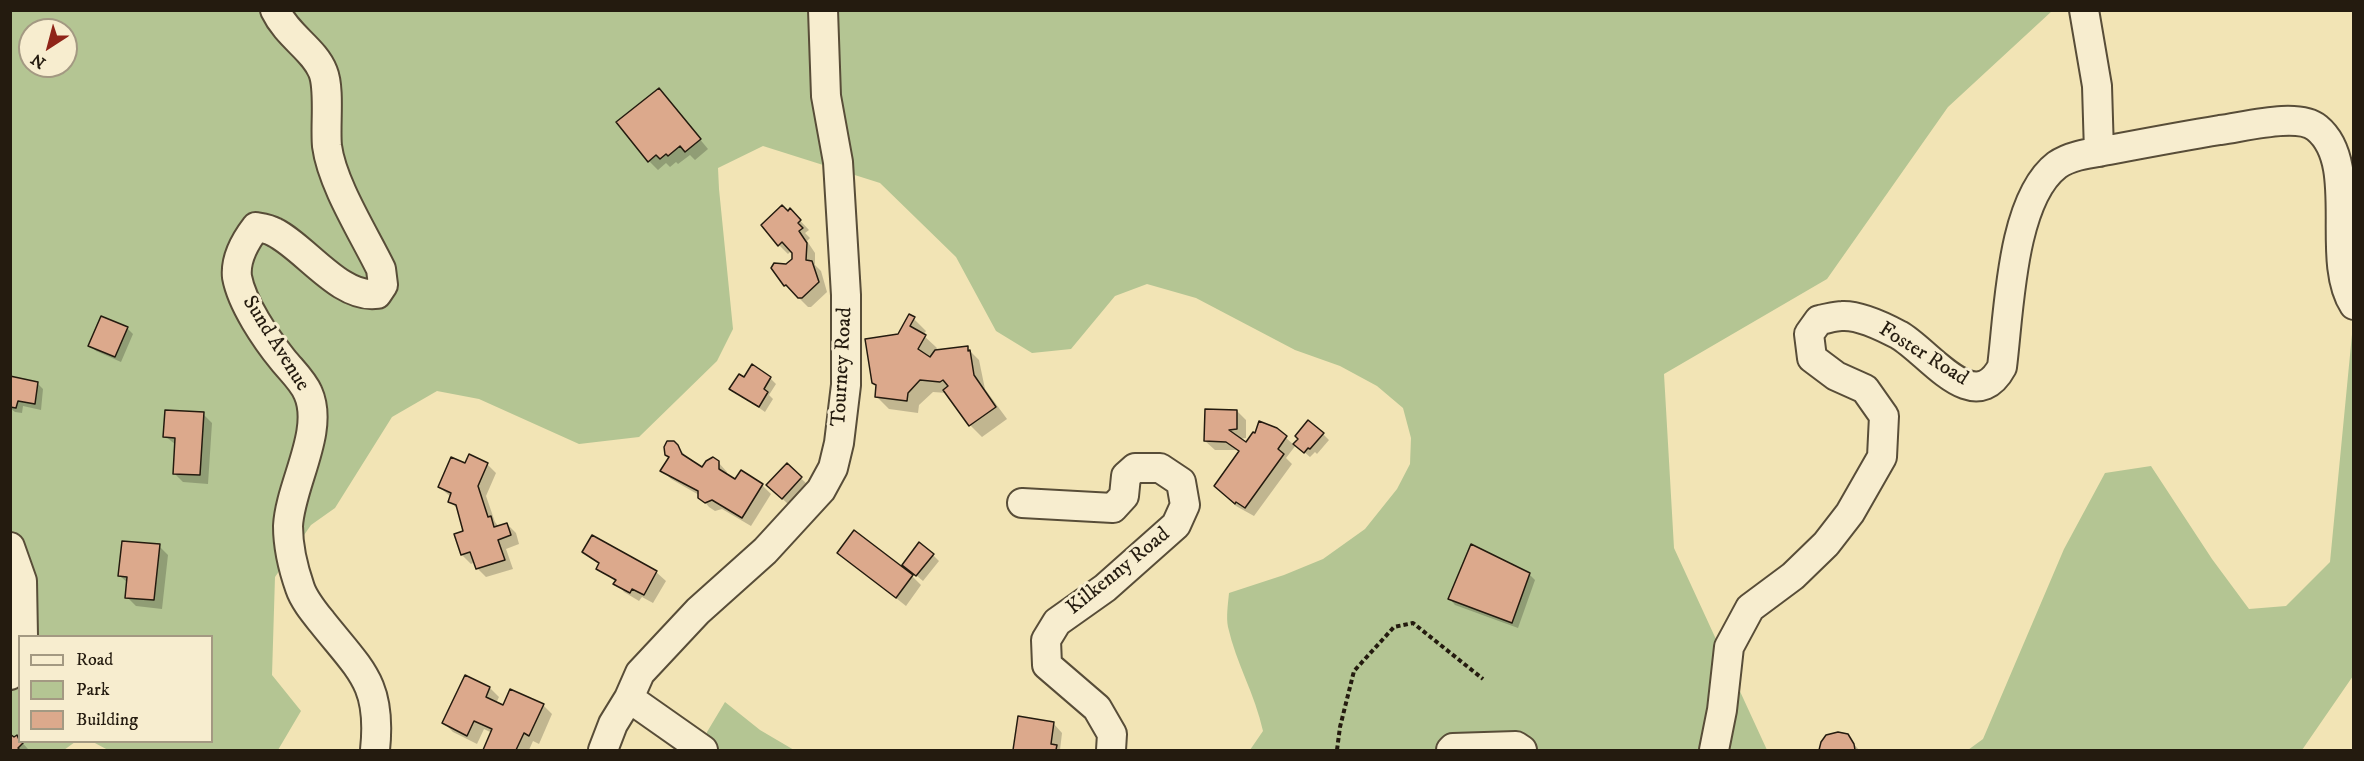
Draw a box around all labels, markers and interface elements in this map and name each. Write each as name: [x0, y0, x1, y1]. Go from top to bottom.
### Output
north arrow: [18, 18, 78, 78]
text: N: [27, 49, 50, 73]
street label: Sund Avenue: [236, 292, 314, 396]
street label: Tourney Road: [827, 307, 859, 427]
street label: Foster Road: [1874, 318, 1972, 392]
street label: Kilkenny Road: [1062, 523, 1176, 621]
legend: [18, 635, 213, 743]
text: Road: [76, 649, 113, 671]
text: Park: [76, 679, 110, 701]
text: Building: [76, 709, 138, 731]

